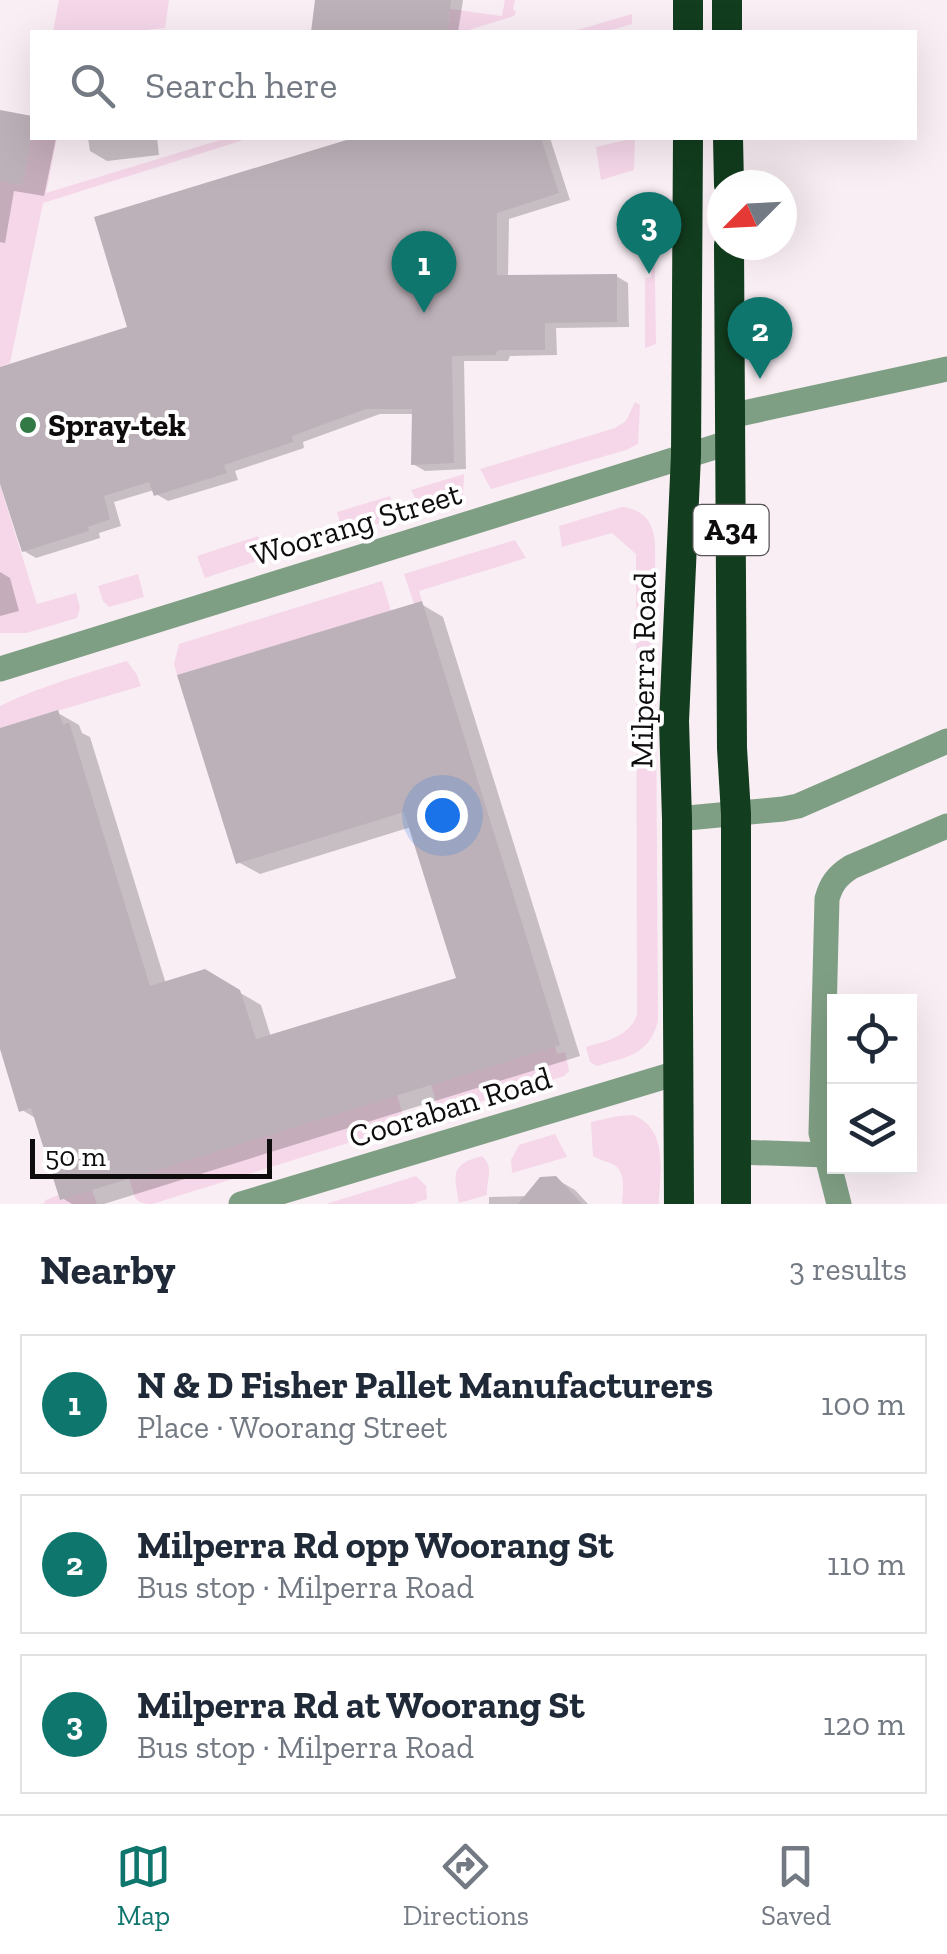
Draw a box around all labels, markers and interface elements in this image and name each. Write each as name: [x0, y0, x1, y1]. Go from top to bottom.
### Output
search box: [30, 30, 917, 140]
icon: search: [65, 58, 120, 113]
text: Search here: [145, 62, 337, 108]
north arrow: [707, 170, 797, 260]
pin: 3: [616, 192, 682, 274]
pin: 1: [392, 230, 456, 313]
pin: 2: [728, 296, 792, 379]
place label: Spray-tek: [48, 406, 186, 444]
marker: Spray-tek: [17, 414, 39, 436]
street label: Woorang Street: [246, 474, 466, 574]
road number: A34: [694, 505, 768, 555]
street label: Milperra Road: [622, 571, 664, 769]
your location: [417, 790, 468, 841]
map controls: [827, 994, 917, 1174]
button: locate: [827, 994, 917, 1084]
street label: Cooraban Road: [344, 1058, 556, 1156]
button: layers: [827, 1084, 917, 1174]
scale bar: [30, 1134, 272, 1178]
text: 50 m: [45, 1140, 106, 1173]
text: Nearby: [40, 1244, 176, 1295]
text: 3 results: [789, 1250, 907, 1288]
text: N & D Fisher Pallet Manufacturers: [137, 1362, 713, 1408]
text: 1: [68, 1385, 81, 1423]
text: 100 m: [821, 1385, 905, 1423]
text: Place · Woorang Street: [137, 1408, 447, 1446]
text: Milperra Rd opp Woorang St: [137, 1522, 613, 1568]
text: 2: [66, 1545, 83, 1583]
text: 110 m: [827, 1545, 905, 1583]
text: Bus stop · Milperra Road: [137, 1568, 474, 1606]
text: Milperra Rd at Woorang St: [137, 1682, 585, 1728]
text: 3: [66, 1705, 83, 1743]
text: 120 m: [823, 1705, 905, 1743]
text: Bus stop · Milperra Road: [137, 1728, 474, 1766]
tab: Map: [116, 1839, 171, 1932]
tab: Directions: [403, 1839, 529, 1932]
tab: Saved: [761, 1839, 831, 1932]

